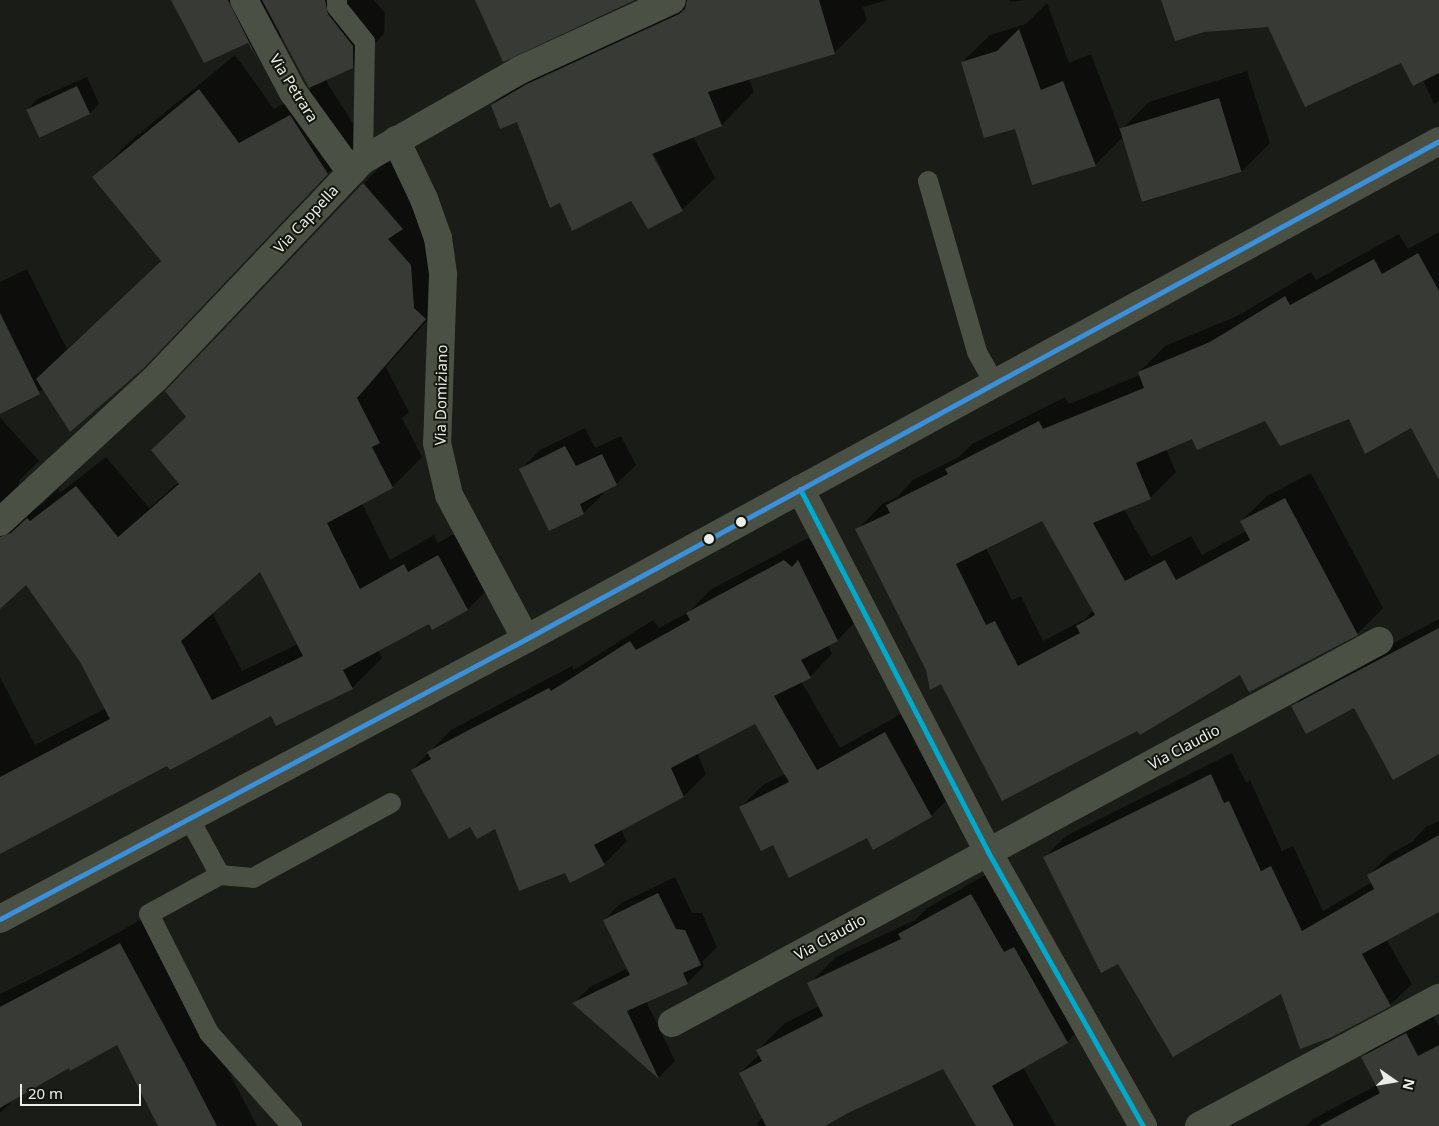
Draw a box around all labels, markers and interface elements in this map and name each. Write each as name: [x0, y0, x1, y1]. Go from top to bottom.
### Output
street label: Via Petrara: [266, 51, 322, 125]
street label: Via Cappella: [270, 181, 342, 257]
street label: Via Domiziano: [431, 344, 451, 446]
unlabelled marker: [736, 517, 746, 527]
unlabelled marker: [704, 534, 714, 544]
street label: Via Claudio: [1145, 721, 1223, 773]
street label: Via Claudio: [791, 910, 869, 964]
north arrow: [1369, 1056, 1419, 1106]
scale bar: [22, 1074, 144, 1106]
text: N: [1399, 1077, 1420, 1092]
text: 20 m: [28, 1083, 63, 1103]

